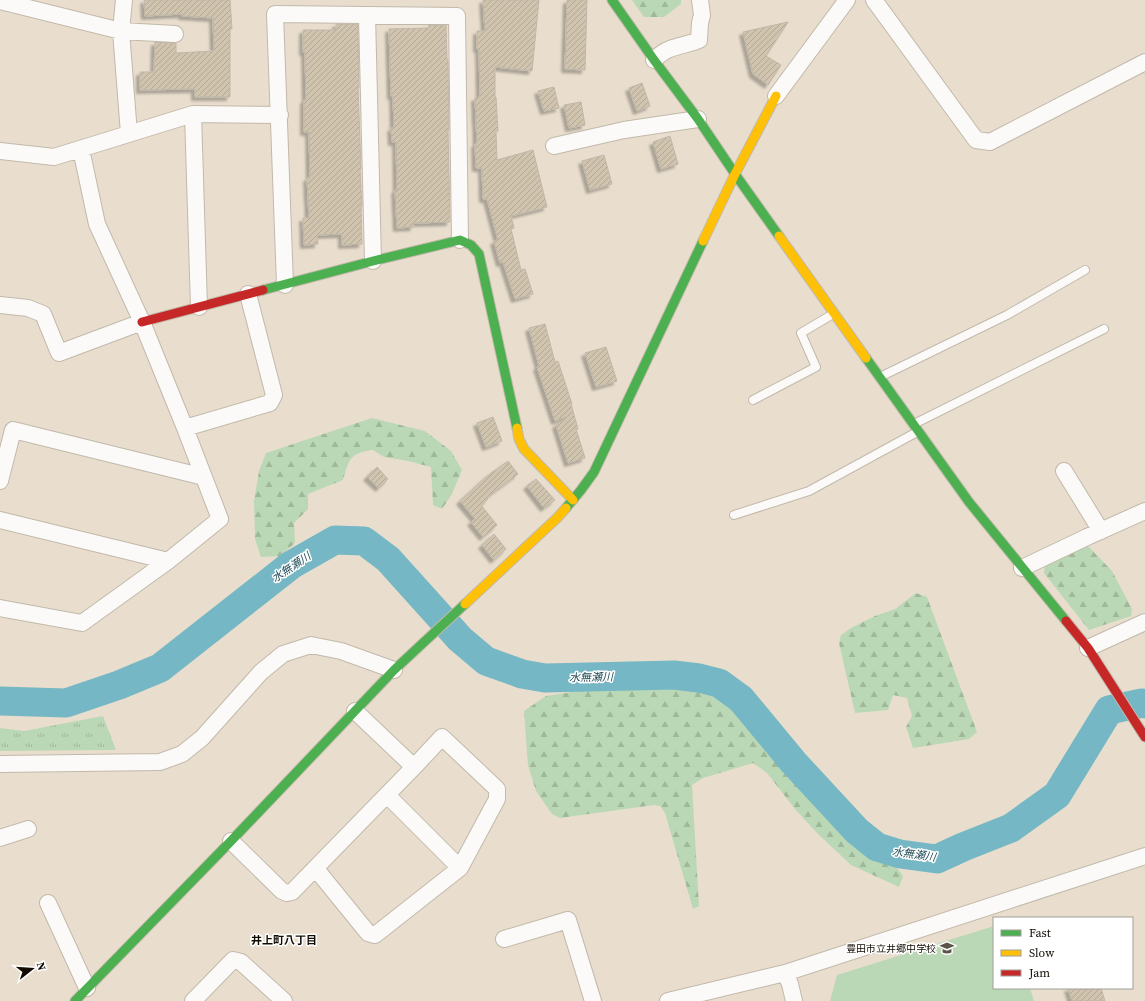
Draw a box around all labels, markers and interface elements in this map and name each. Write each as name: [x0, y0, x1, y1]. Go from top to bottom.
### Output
water label: 水無瀬川: [269, 548, 315, 586]
water label: 水無瀬川: [569, 670, 614, 685]
water label: 水無瀬川: [891, 844, 938, 865]
legend: [993, 917, 1133, 989]
text: Fast: [1029, 925, 1051, 941]
district label: 井上町八丁目: [251, 933, 317, 948]
school or university icon: 豊田市立井郷中学校: [939, 940, 955, 956]
place label: 豊田市立井郷中学校: [846, 942, 936, 955]
text: Slow: [1029, 945, 1055, 961]
north arrow: [12, 949, 52, 989]
text: N: [33, 960, 49, 972]
text: Jam: [1028, 965, 1050, 981]

